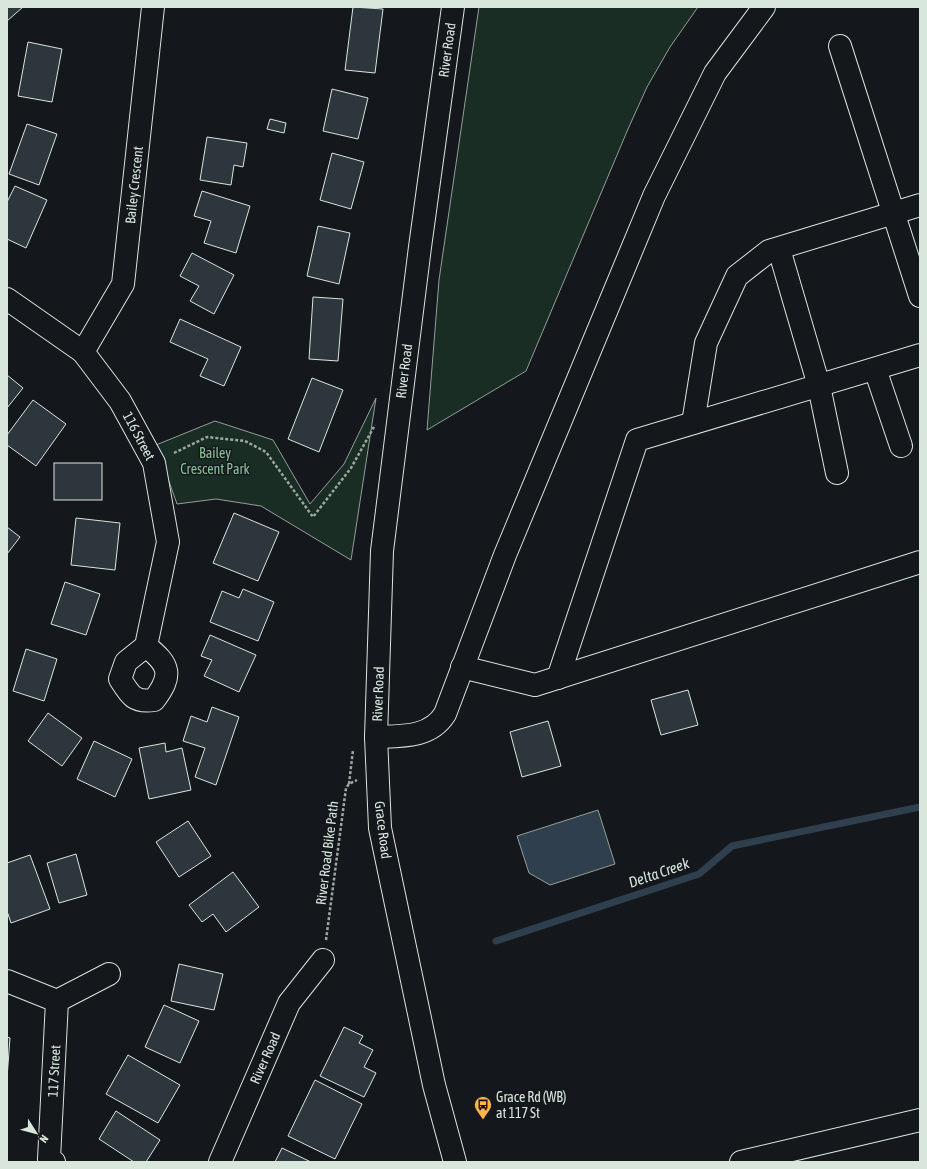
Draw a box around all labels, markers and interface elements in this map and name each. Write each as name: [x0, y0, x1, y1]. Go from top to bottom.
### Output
street label: River Road: [435, 22, 459, 78]
street label: Bailey Crescent: [122, 145, 146, 225]
street label: River Road: [393, 343, 415, 399]
street label: 116 Street: [120, 409, 158, 463]
park label: Bailey Crescent Park: [180, 445, 250, 477]
street label: River Road: [369, 666, 387, 722]
street label: River Road Bike Path: [313, 800, 341, 906]
street label: Grace Road: [372, 800, 394, 860]
water label: Delta Creek: [626, 854, 692, 891]
street label: River Road: [247, 1030, 283, 1086]
street label: 117 Street: [45, 1044, 63, 1098]
place label: Grace Rd (WB) at 117 St: [496, 1089, 566, 1121]
bus stop icon: Grace Rd (WB) at 117 St: [473, 1095, 493, 1120]
north arrow: [16, 1113, 56, 1153]
text: N: [37, 1133, 51, 1145]

